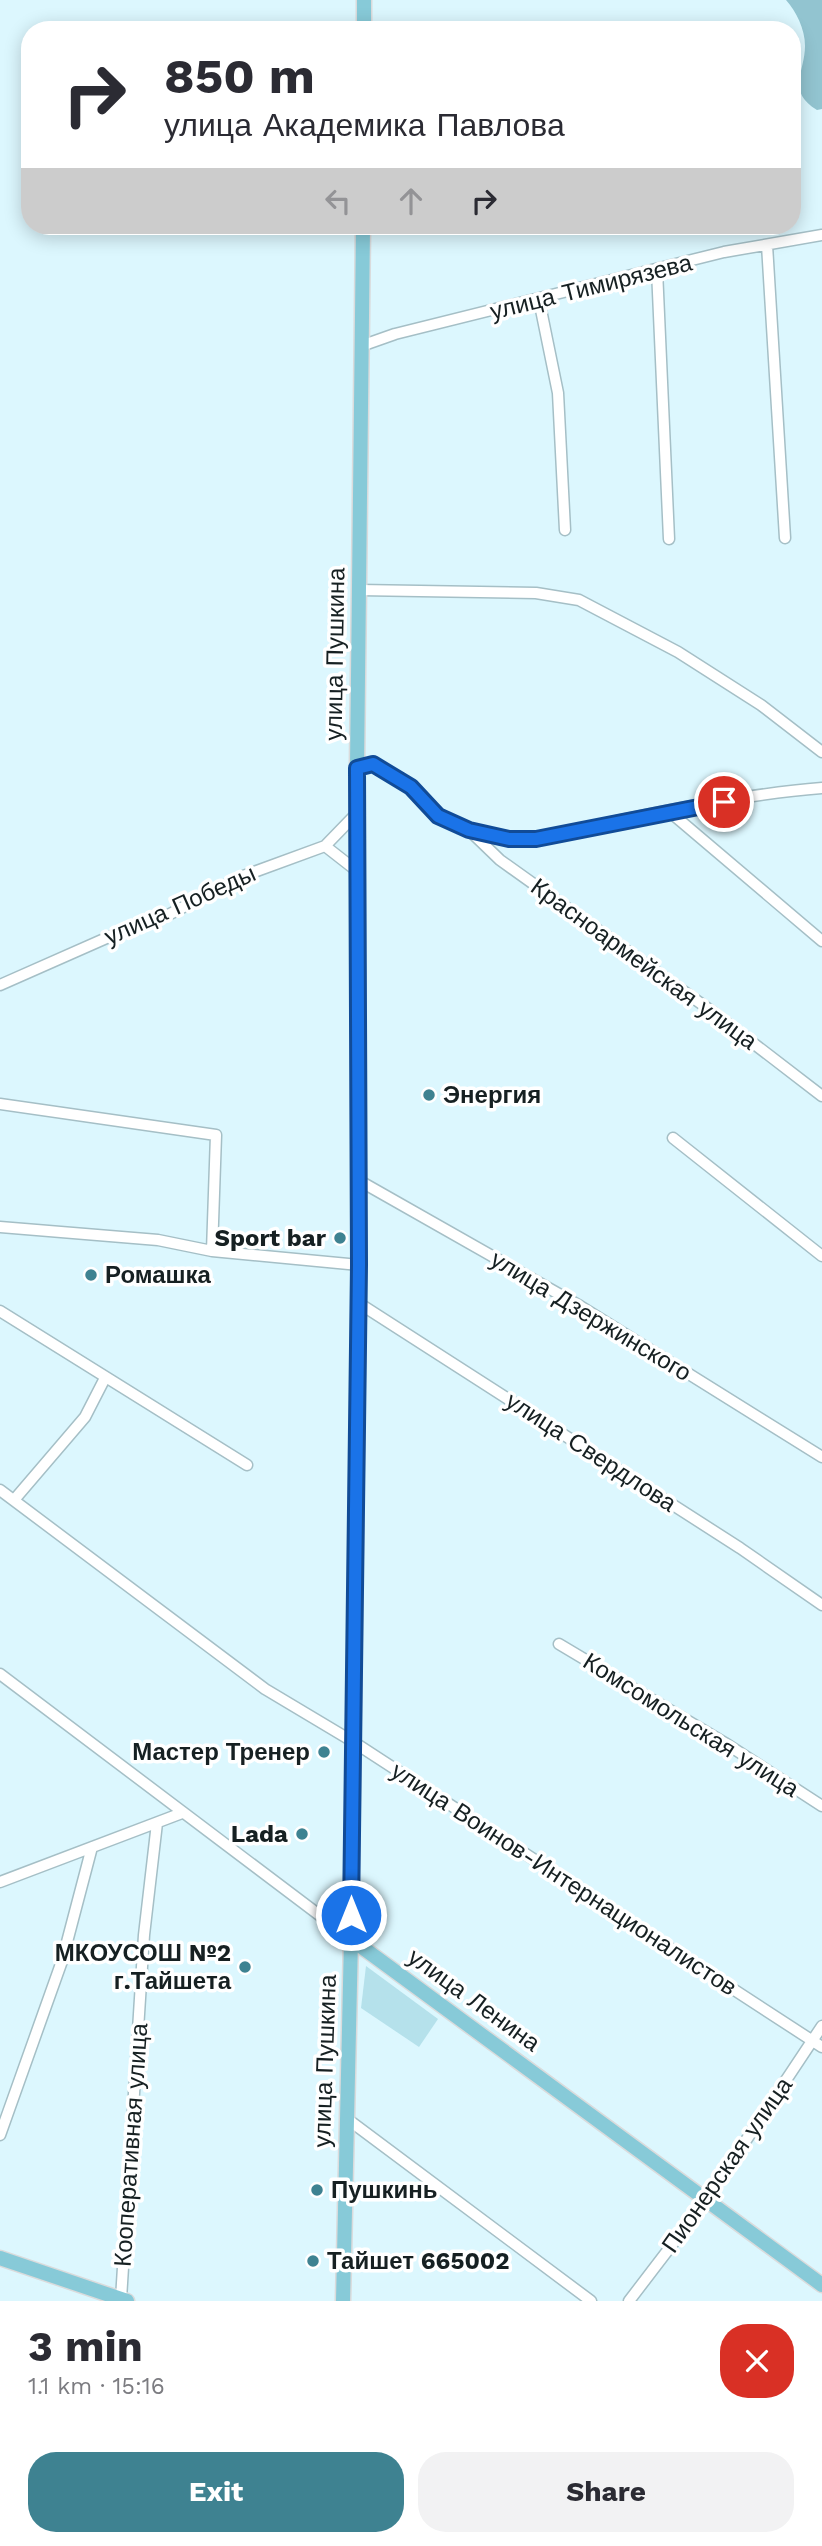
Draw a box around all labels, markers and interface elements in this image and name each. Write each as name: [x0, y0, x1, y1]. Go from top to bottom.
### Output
text: 850 m: [164, 47, 315, 105]
icon: right: [49, 49, 140, 140]
text: улица Академика Павлова: [164, 106, 565, 144]
icon: left: [319, 182, 357, 220]
icon: ahead: [392, 182, 430, 220]
icon: right: [465, 182, 503, 220]
street label: улица Тимирязева: [487, 248, 695, 326]
street label: улица Пушкина: [319, 567, 351, 741]
pin: [694, 772, 754, 832]
icon: arrive: [705, 783, 743, 821]
street label: улица Победы: [100, 859, 260, 951]
street label: Красноармейская улица: [525, 873, 763, 1056]
place label: Энергия: [443, 1081, 541, 1109]
marker: Энергия: [421, 1087, 437, 1103]
place label: Sport bar: [215, 1224, 327, 1252]
marker: Sport bar: [332, 1230, 348, 1246]
street label: улица Дзержинского: [486, 1245, 696, 1387]
place label: Ромашка: [105, 1261, 212, 1289]
marker: Ромашка: [83, 1267, 99, 1283]
street label: улица Свердлова: [501, 1386, 682, 1518]
street label: Комсомольская улица: [578, 1647, 804, 1803]
place label: Мастер Тренер: [132, 1738, 310, 1766]
marker: Мастер Тренер: [316, 1744, 332, 1760]
street label: улица Воинов-Интернационалистов: [386, 1757, 742, 2001]
place label: Lada: [231, 1820, 288, 1848]
marker: Lada: [294, 1826, 310, 1842]
position arrow: [314, 1878, 388, 1952]
place label: МКОУСОШ №2 г.Тайшета: [55, 1939, 232, 1995]
street label: улица Ленина: [402, 1943, 546, 2058]
marker: МКОУСОШ №2 г.Тайшета: [237, 1959, 253, 1975]
street label: улица Пушкина: [308, 1973, 342, 2148]
street label: Кооперативная улица: [109, 2022, 154, 2268]
street label: Пионерская улица: [656, 2071, 798, 2258]
place label: Пушкинь: [331, 2176, 438, 2204]
marker: Пушкинь: [309, 2182, 325, 2198]
place label: Тайшет 665002: [327, 2247, 510, 2275]
marker: Тайшет 665002: [305, 2253, 321, 2269]
text: 3 min: [28, 2322, 143, 2371]
button: close: [720, 2324, 794, 2398]
text: 1.1 km · 15:16: [28, 2373, 165, 2400]
button: Exit: [28, 2452, 404, 2532]
button: Share: [418, 2452, 794, 2532]

